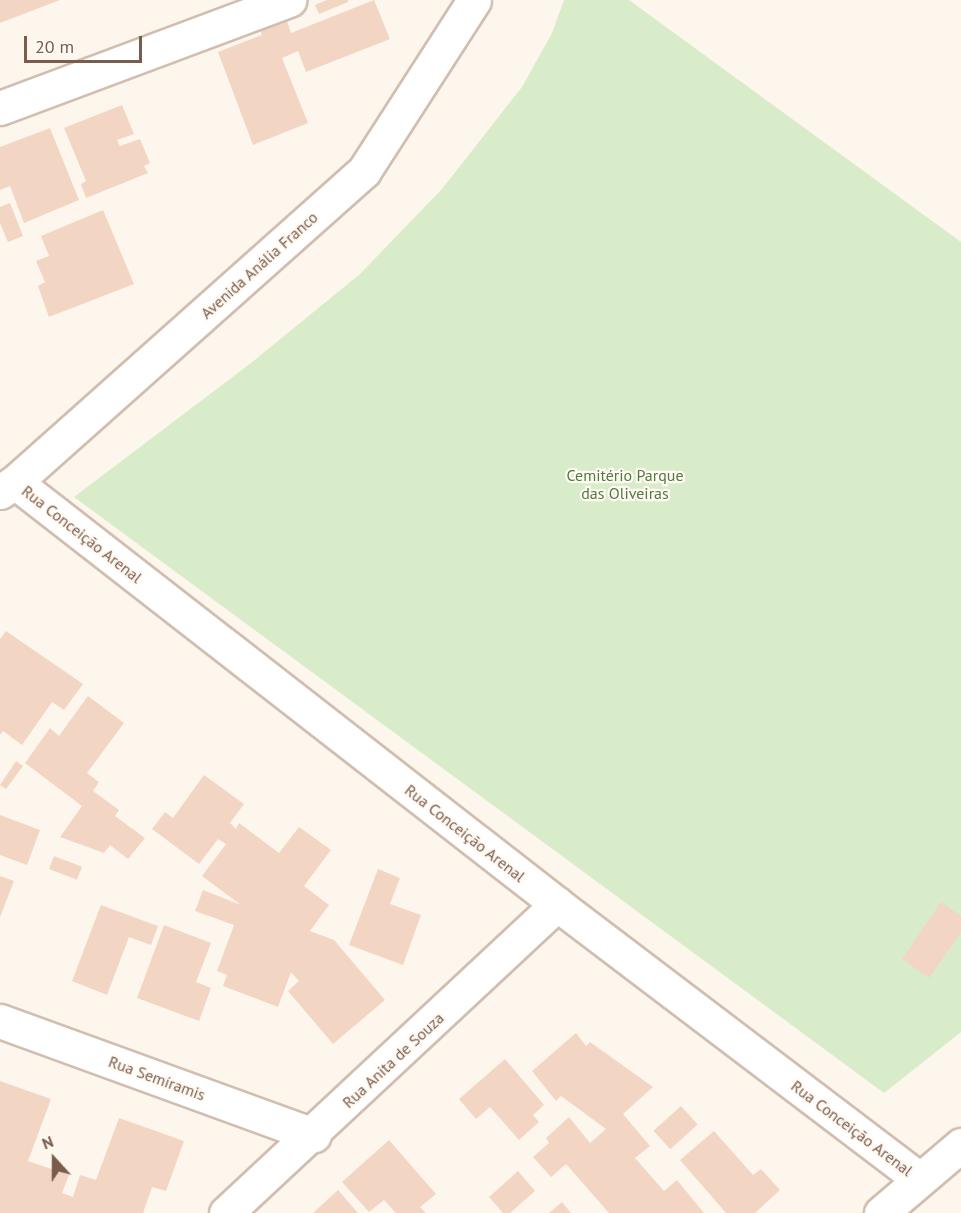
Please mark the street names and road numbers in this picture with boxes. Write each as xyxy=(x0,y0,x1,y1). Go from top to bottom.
street label: Avenida Anália Franco xyxy=(196,207,322,323)
street label: Rua Conceição Arenal xyxy=(18,481,146,587)
street label: Rua Conceição Arenal xyxy=(401,780,529,886)
street label: Rua Anita de Souza xyxy=(338,1008,448,1112)
street label: Rua Semíramis xyxy=(106,1052,208,1104)
street label: Rua Conceição Arenal xyxy=(787,1076,917,1180)

